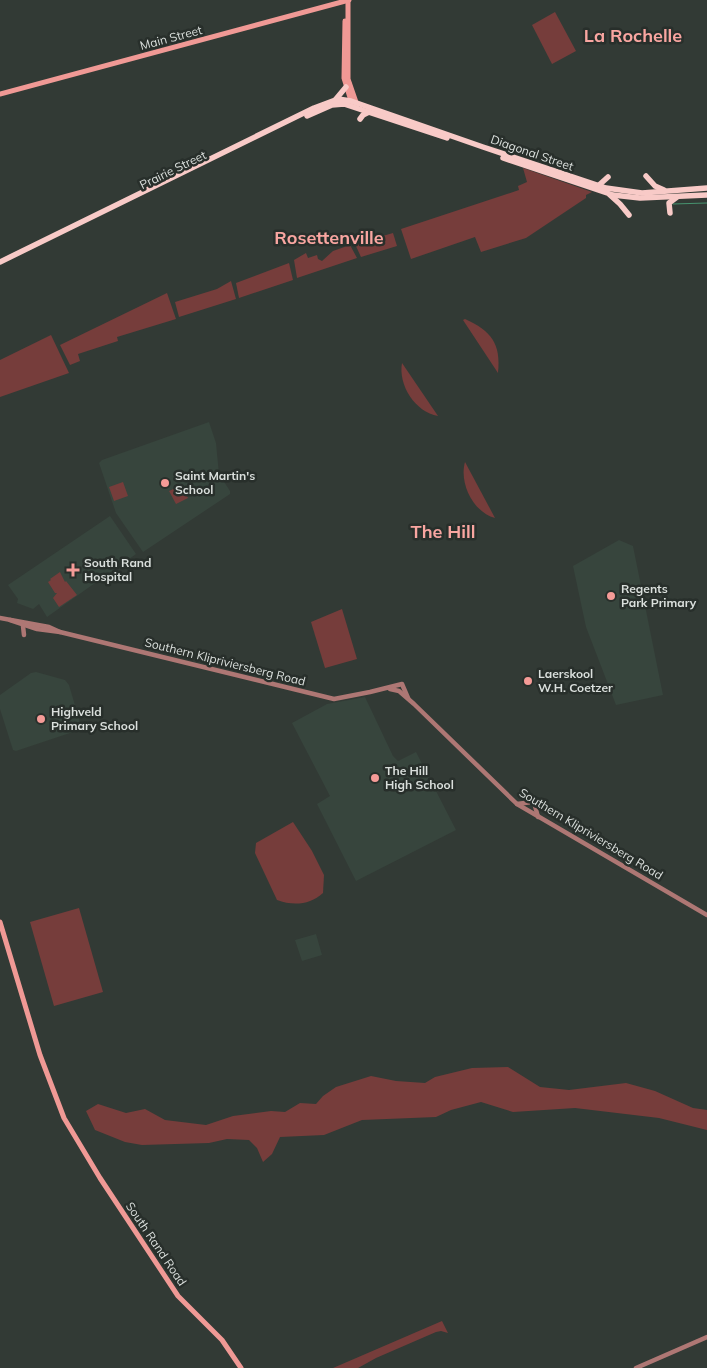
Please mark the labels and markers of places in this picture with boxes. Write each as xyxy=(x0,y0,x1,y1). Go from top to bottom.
place label: Saint Martin's School xyxy=(175,468,255,497)
marker: Saint Martin's School xyxy=(159,477,171,489)
place label: South Rand Hospital xyxy=(84,555,152,584)
marker: South Rand Hospital xyxy=(66,563,80,577)
place label: Regents Park Primary xyxy=(621,581,697,610)
marker: Regents Park Primary xyxy=(605,590,617,602)
place label: Laerskool W.H. Coetzer xyxy=(538,666,613,695)
marker: Laerskool W.H. Coetzer xyxy=(522,675,534,687)
place label: Highveld Primary School xyxy=(51,704,138,733)
marker: Highveld Primary School xyxy=(35,713,47,725)
place label: The Hill High School xyxy=(385,763,454,792)
marker: The Hill High School xyxy=(369,772,381,784)

